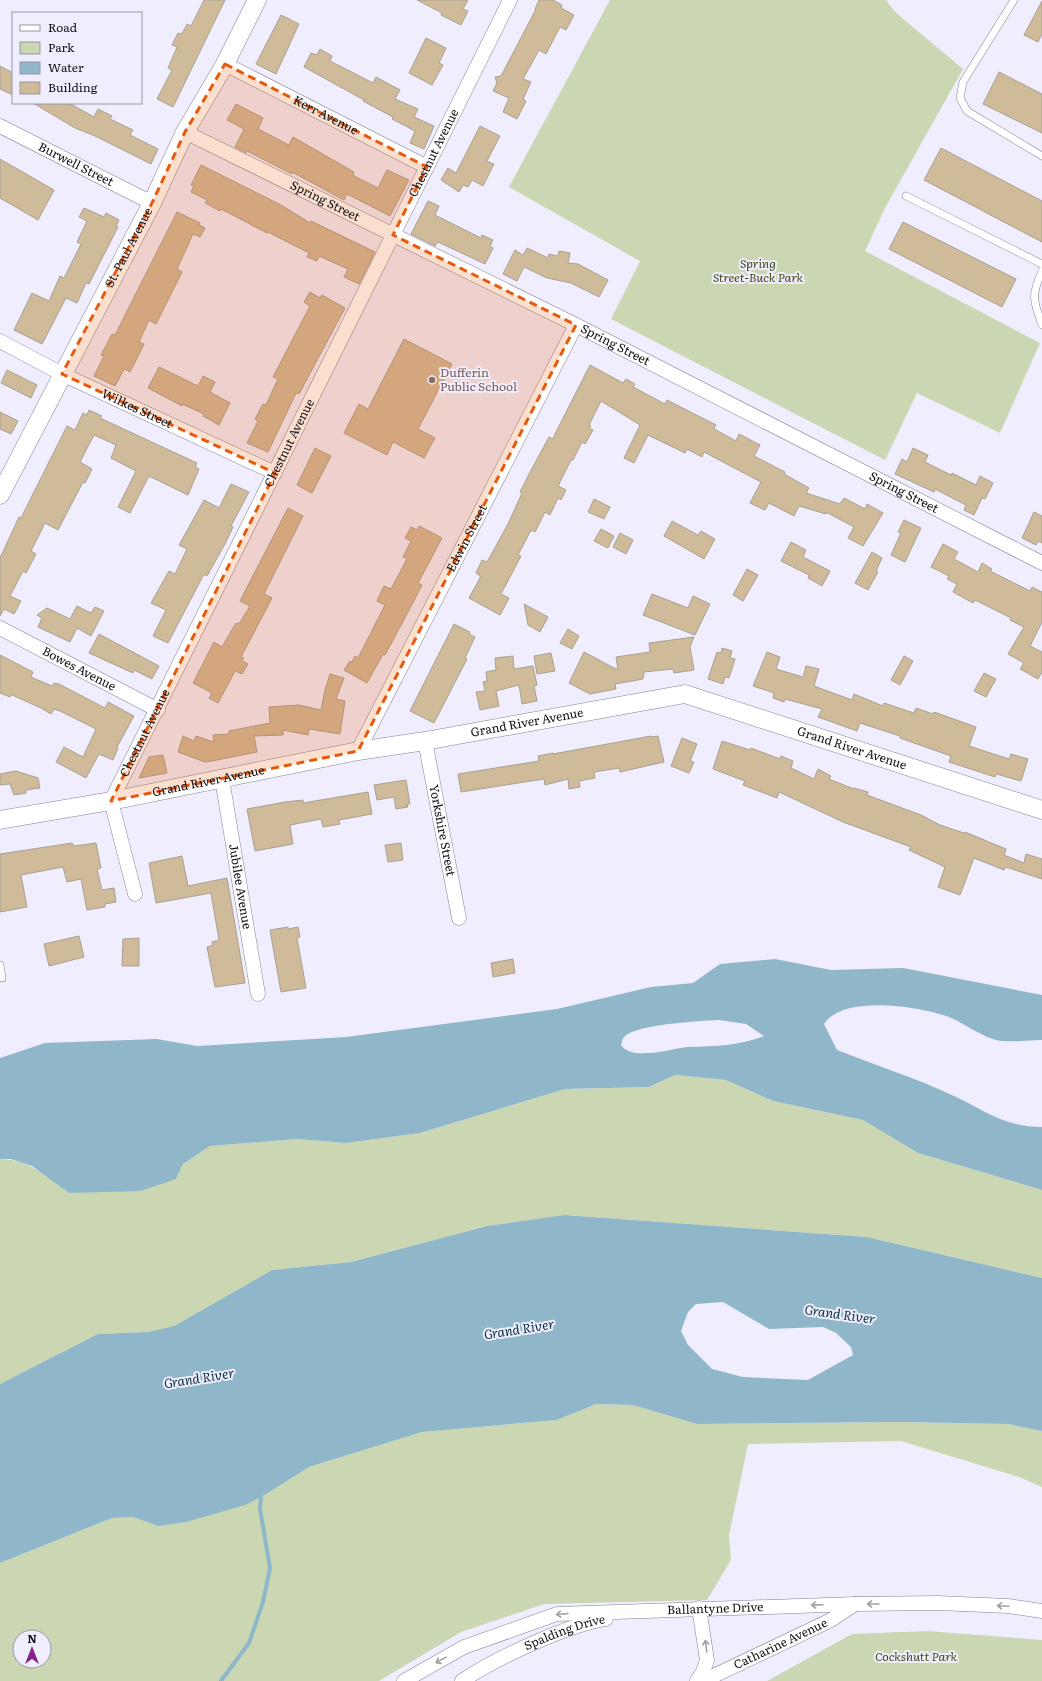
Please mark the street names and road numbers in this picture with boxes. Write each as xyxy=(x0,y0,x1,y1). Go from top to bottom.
street label: Kerr Avenue xyxy=(290,90,362,139)
street label: Chestnut Avenue xyxy=(403,105,462,200)
street label: Burwell Street xyxy=(36,137,117,190)
street label: Spring Street xyxy=(287,175,363,225)
street label: St. Paul Avenue xyxy=(100,204,156,290)
street label: Spring Street xyxy=(578,319,653,369)
street label: Wilkes Street xyxy=(99,384,176,432)
street label: Chestnut Avenue xyxy=(259,395,318,490)
street label: Spring Street xyxy=(866,466,942,517)
street label: Edwin Street xyxy=(441,501,491,575)
street label: Bowes Avenue xyxy=(39,641,120,695)
street label: Chestnut Avenue xyxy=(114,685,174,780)
street label: Grand River Avenue xyxy=(469,703,585,741)
street label: Grand River Avenue xyxy=(795,721,909,773)
street label: Grand River Avenue xyxy=(150,760,266,800)
street label: Yorkshire Street xyxy=(426,783,461,878)
street label: Jubilee Avenue xyxy=(225,842,257,930)
street label: Ballantyne Drive xyxy=(667,1597,764,1618)
street label: Spalding Drive xyxy=(521,1609,606,1654)
street label: Catharine Avenue xyxy=(730,1613,830,1673)

